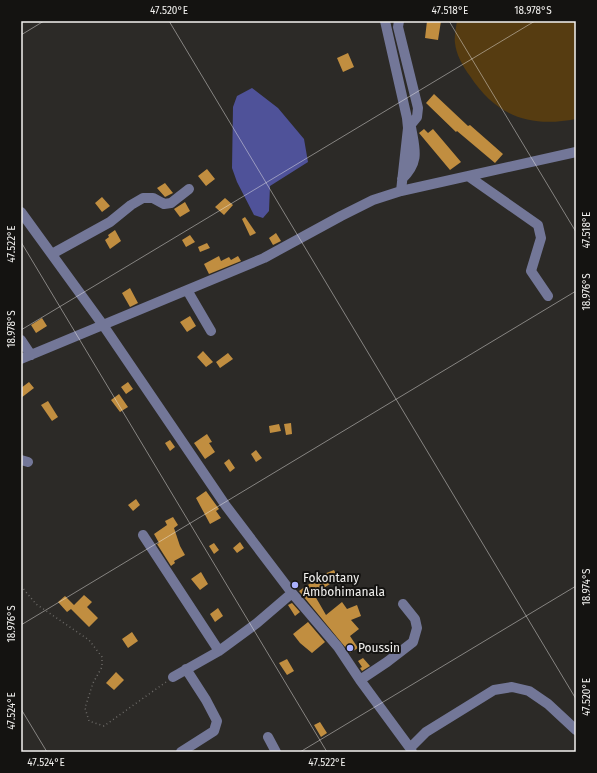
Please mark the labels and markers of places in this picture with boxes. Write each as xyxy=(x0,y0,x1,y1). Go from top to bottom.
place label: Fokontany Ambohimanala xyxy=(303,571,385,599)
marker: Fokontany Ambohimanala xyxy=(290,580,300,590)
place label: Poussin xyxy=(358,641,400,655)
marker: Poussin xyxy=(345,643,355,653)

